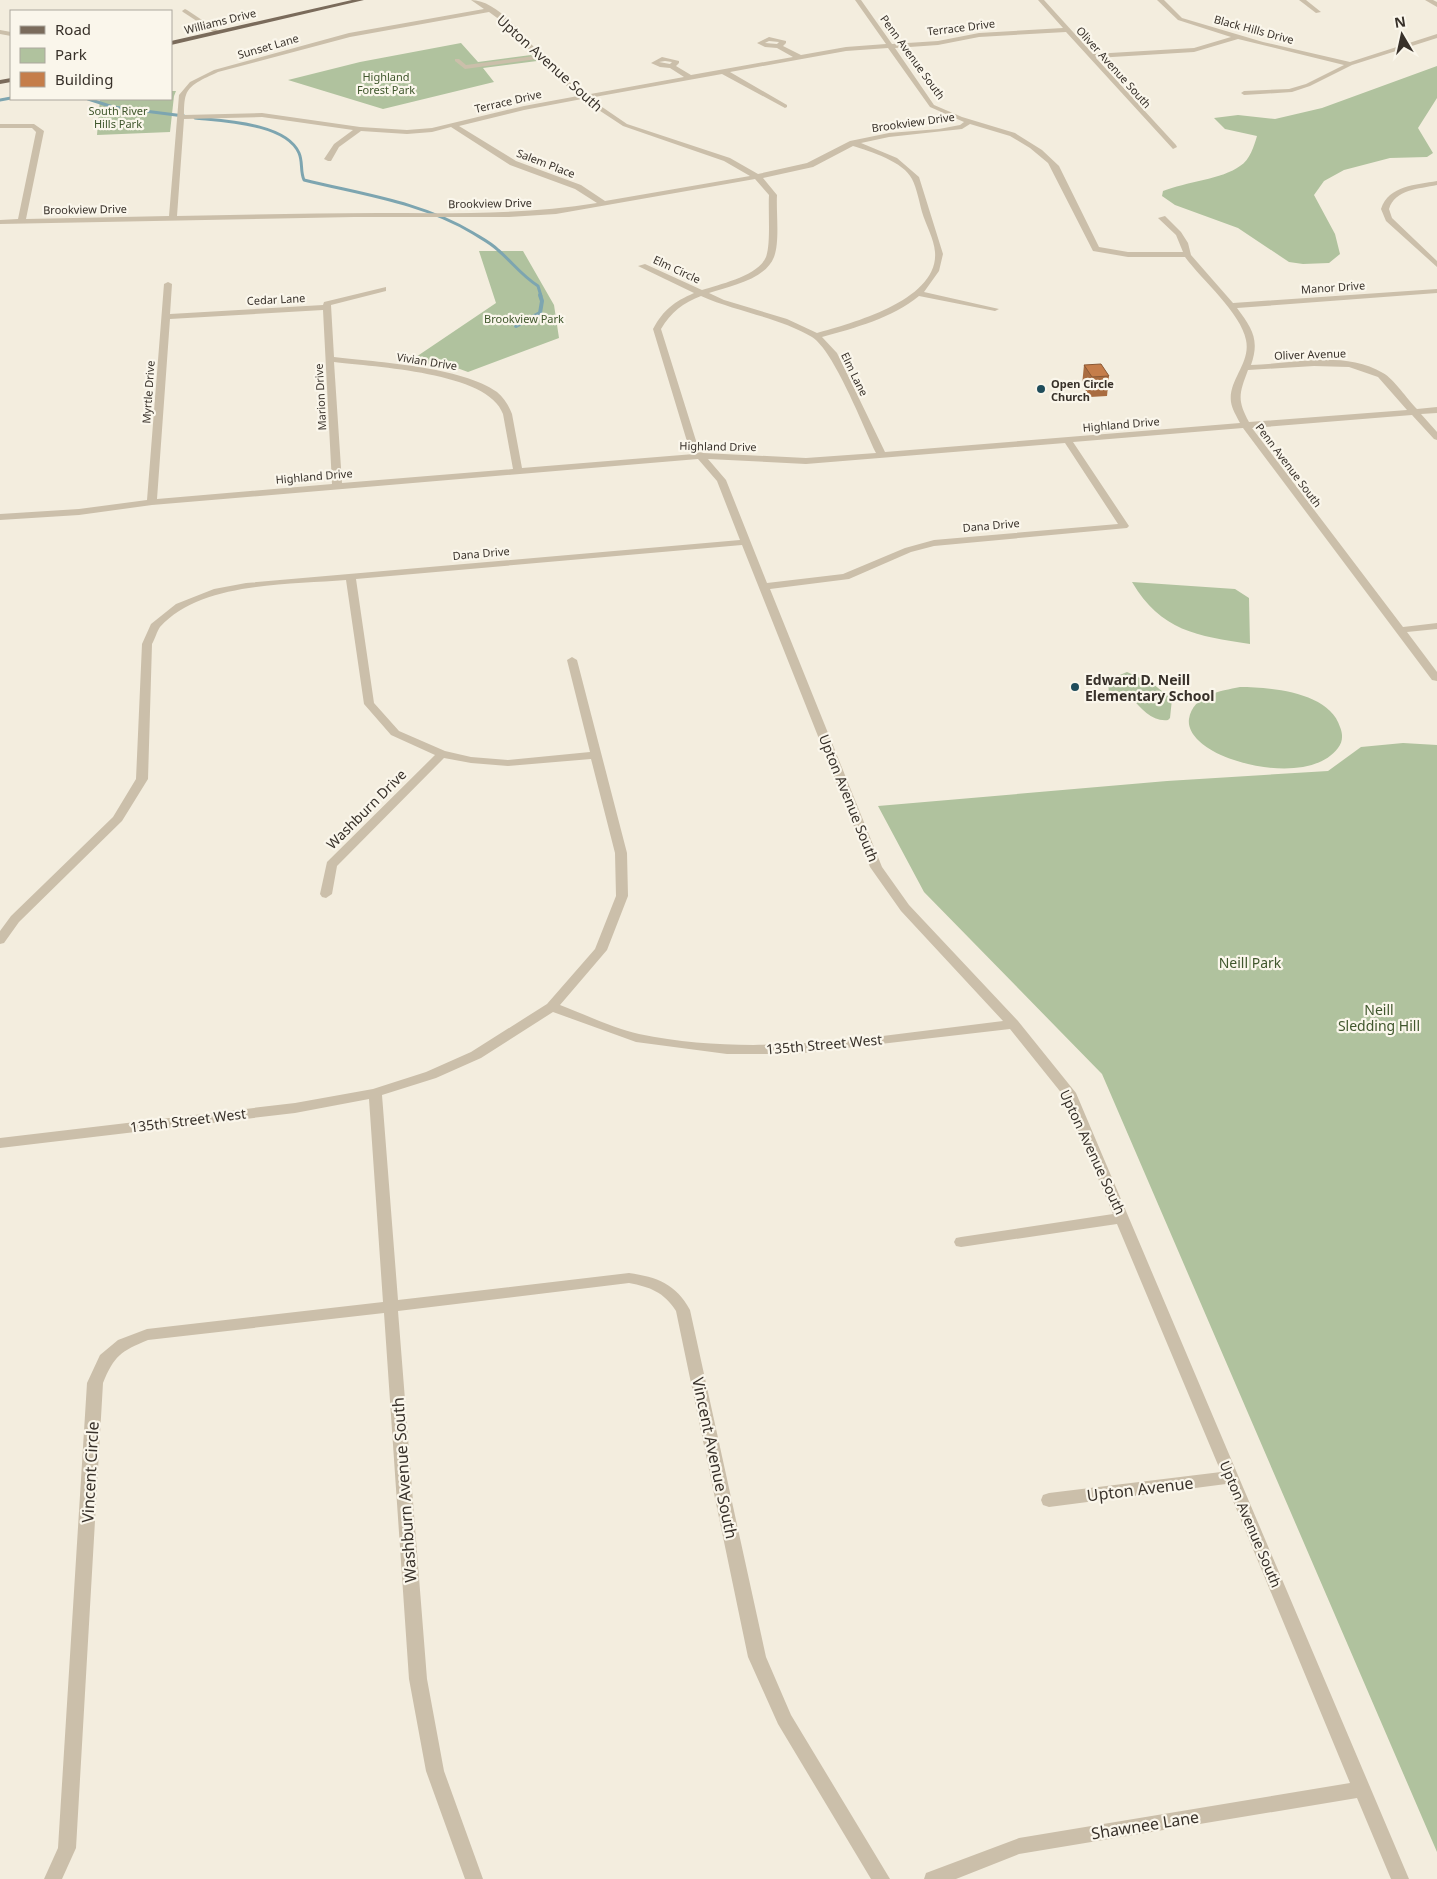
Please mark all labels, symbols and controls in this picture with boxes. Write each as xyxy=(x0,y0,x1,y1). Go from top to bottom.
street label: Williams Drive xyxy=(183,5,257,37)
legend xyxy=(10,10,172,100)
street label: Upton Avenue South xyxy=(493,10,607,116)
north arrow xyxy=(1377,10,1427,60)
street label: Black Hills Drive xyxy=(1212,11,1296,47)
text: N xyxy=(1393,11,1407,32)
street label: Penn Avenue South xyxy=(877,12,949,102)
street label: Terrace Drive xyxy=(926,15,996,39)
text: Road xyxy=(55,19,91,39)
street label: Oliver Avenue South xyxy=(1073,23,1155,111)
street label: Sunset Lane xyxy=(236,30,300,62)
text: Park xyxy=(55,44,87,64)
text: Building xyxy=(55,69,113,89)
park label: Highland Forest Park xyxy=(357,69,415,97)
street label: Terrace Drive xyxy=(473,86,543,116)
park label: South River Hills Park xyxy=(88,103,148,131)
street label: Brookview Drive xyxy=(870,109,956,135)
street label: Salem Place xyxy=(515,145,577,181)
street label: Brookview Drive xyxy=(448,195,532,211)
street label: Brookview Drive xyxy=(43,201,127,217)
street label: Elm Circle xyxy=(651,252,703,286)
street label: Manor Drive xyxy=(1300,277,1366,297)
street label: Cedar Lane xyxy=(246,290,306,308)
park label: Brookview Park xyxy=(484,311,564,326)
street label: Oliver Avenue xyxy=(1274,345,1346,363)
street label: Vivian Drive xyxy=(396,349,458,373)
street label: Elm Lane xyxy=(838,350,872,398)
street label: Myrtle Drive xyxy=(138,360,158,424)
street label: Marion Drive xyxy=(311,363,329,431)
place label: Open Circle Church xyxy=(1051,376,1114,404)
marker: Open Circle Church xyxy=(1035,383,1047,395)
street label: Highland Drive xyxy=(1082,413,1160,435)
street label: Penn Avenue South xyxy=(1253,420,1325,510)
street label: Highland Drive xyxy=(679,438,757,454)
street label: Highland Drive xyxy=(275,465,353,487)
street label: Dana Drive xyxy=(962,515,1020,535)
street label: Dana Drive xyxy=(452,543,510,563)
place label: Edward D. Neill Elementary School xyxy=(1085,670,1215,705)
marker: Edward D. Neill Elementary School xyxy=(1069,681,1081,693)
street label: Upton Avenue South xyxy=(815,731,883,865)
street label: Washburn Drive xyxy=(322,765,410,853)
park label: Neill Park xyxy=(1219,953,1282,972)
park label: Neill Sledding Hill xyxy=(1338,1000,1420,1035)
street label: 135th Street West xyxy=(765,1029,883,1059)
street label: Upton Avenue South xyxy=(1056,1086,1130,1218)
street label: 135th Street West xyxy=(129,1103,247,1137)
street label: Vincent Avenue South xyxy=(687,1375,743,1541)
street label: Washburn Avenue South xyxy=(387,1397,421,1583)
street label: Vincent Circle xyxy=(76,1421,104,1523)
street label: Upton Avenue South xyxy=(1216,1458,1286,1590)
street label: Upton Avenue xyxy=(1085,1472,1195,1506)
street label: Shawnee Lane xyxy=(1090,1806,1200,1844)

